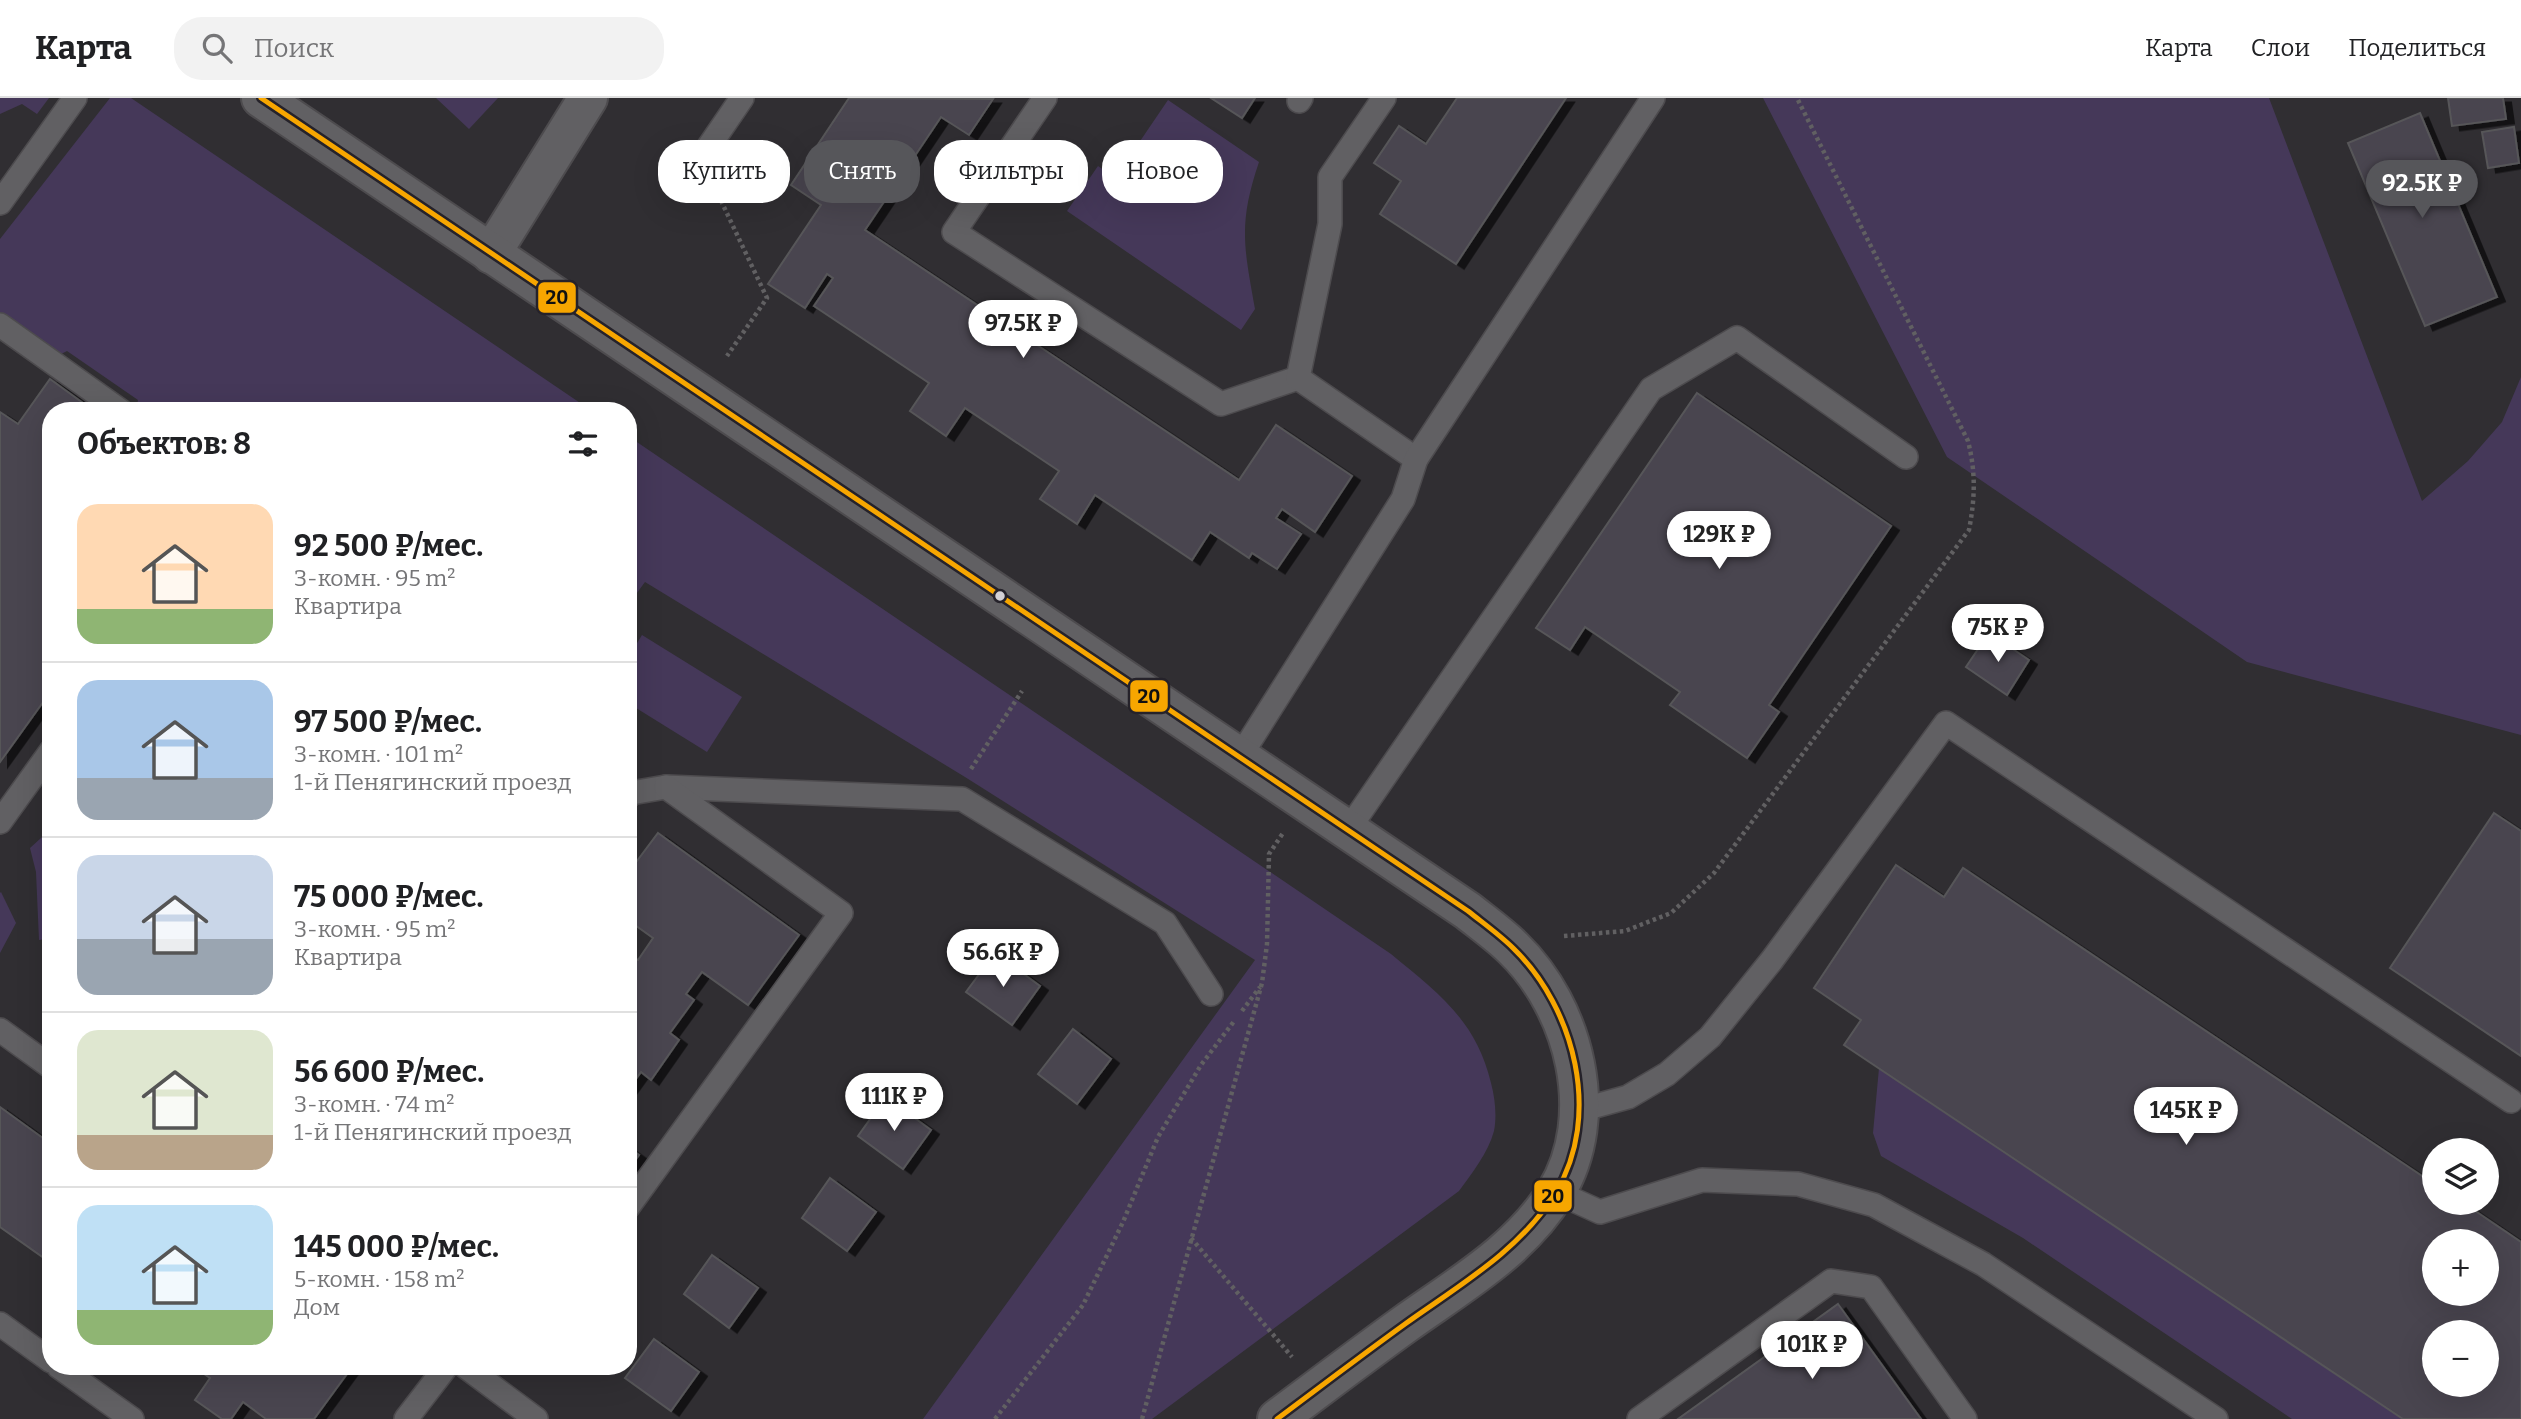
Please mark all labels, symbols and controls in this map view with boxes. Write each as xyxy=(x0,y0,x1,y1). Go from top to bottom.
search box xyxy=(174,17,664,80)
text: Карта xyxy=(35,28,132,68)
icon: search xyxy=(198,29,236,67)
text: Поиск xyxy=(254,33,334,64)
text: Карта xyxy=(2145,34,2213,62)
text: Слои xyxy=(2251,34,2310,62)
text: Поделиться xyxy=(2348,34,2486,62)
chip: Купить xyxy=(658,140,790,203)
chip: Снять xyxy=(804,140,920,203)
chip: Фильтры xyxy=(934,140,1088,203)
chip: Новое xyxy=(1102,140,1223,203)
pin: 92.5K ₽ xyxy=(2357,160,2487,220)
text: 92.5K ₽ xyxy=(2382,169,2462,197)
line badge: 20 xyxy=(537,281,577,314)
text: 20 xyxy=(546,286,568,309)
pin: 97.5K ₽ xyxy=(958,300,1088,360)
text: 97.5K ₽ xyxy=(984,309,1062,337)
icon: filters xyxy=(564,425,602,463)
text: Объектов: 8 xyxy=(77,426,251,462)
pin: 129K ₽ xyxy=(1662,512,1776,571)
text: 129K ₽ xyxy=(1683,520,1755,548)
text: 92 500 ₽/мес. xyxy=(294,528,483,564)
icon: home xyxy=(133,532,217,616)
text: 3-комн. · 95 m² xyxy=(294,564,455,592)
unlabelled marker xyxy=(993,589,1007,603)
text: Квартира xyxy=(294,592,402,620)
pin: 75K ₽ xyxy=(1949,604,2047,664)
text: 75K ₽ xyxy=(1968,613,2028,641)
line badge: 20 xyxy=(1129,679,1169,713)
text: 20 xyxy=(1138,685,1160,708)
text: 97 500 ₽/мес. xyxy=(294,704,482,740)
icon: home xyxy=(133,708,217,792)
text: 3-комн. · 101 m² xyxy=(294,740,463,768)
text: 1-й Пенягинский проезд xyxy=(294,768,571,796)
text: 75 000 ₽/мес. xyxy=(294,879,483,915)
icon: home xyxy=(133,883,217,967)
text: 3-комн. · 95 m² xyxy=(294,915,455,943)
pin: 56.6K ₽ xyxy=(938,930,1068,989)
text: 56.6K ₽ xyxy=(963,938,1043,966)
text: Квартира xyxy=(294,943,402,971)
text: 56 600 ₽/мес. xyxy=(294,1054,484,1090)
icon: home xyxy=(133,1058,217,1142)
pin: 111K ₽ xyxy=(837,1074,951,1133)
text: 111K ₽ xyxy=(861,1082,927,1110)
pin: 145K ₽ xyxy=(2129,1088,2243,1147)
text: 3-комн. · 74 m² xyxy=(294,1090,454,1118)
text: 145K ₽ xyxy=(2150,1096,2222,1124)
text: 1-й Пенягинский проезд xyxy=(294,1118,571,1146)
map controls xyxy=(2422,1138,2499,1397)
button: layers xyxy=(2422,1138,2499,1215)
line badge: 20 xyxy=(1533,1179,1573,1213)
text: 20 xyxy=(1542,1185,1564,1208)
text: 145 000 ₽/мес. xyxy=(294,1229,499,1265)
button: + xyxy=(2422,1229,2499,1306)
icon: home xyxy=(133,1233,217,1317)
text: 5-комн. · 158 m² xyxy=(294,1265,464,1293)
text: Дом xyxy=(294,1293,340,1321)
button: − xyxy=(2422,1320,2499,1397)
pin: 101K ₽ xyxy=(1755,1322,1869,1381)
text: 101K ₽ xyxy=(1777,1330,1847,1358)

